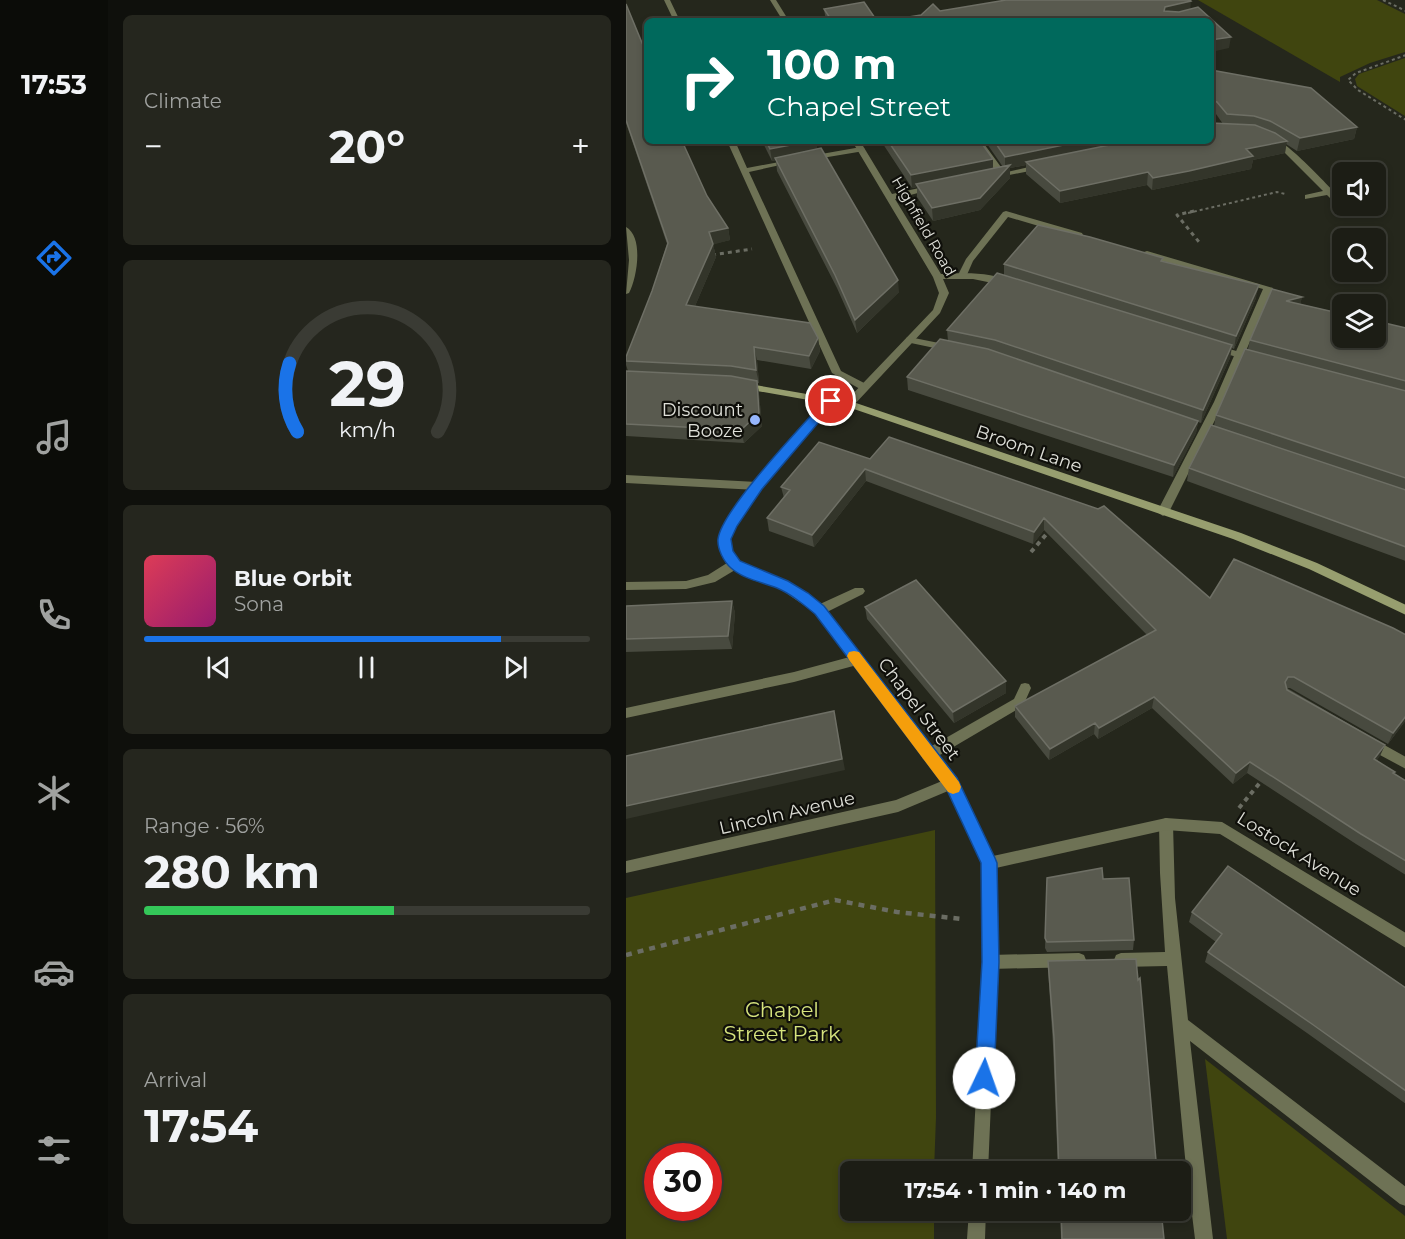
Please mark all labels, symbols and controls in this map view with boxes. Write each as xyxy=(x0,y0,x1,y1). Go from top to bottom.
text: 100 m xyxy=(767,38,896,90)
icon: right xyxy=(668,42,746,120)
text: 17:53 xyxy=(21,68,87,101)
text: Climate xyxy=(144,89,222,113)
text: Chapel Street xyxy=(767,90,951,123)
text: 20° xyxy=(329,119,405,174)
text: − xyxy=(144,126,163,166)
text: + xyxy=(571,126,590,166)
map controls xyxy=(1332,162,1386,348)
button: sound xyxy=(1332,162,1386,216)
street label: Highfield Road xyxy=(888,173,960,279)
button: search xyxy=(1332,228,1386,282)
icon: directions xyxy=(33,237,75,279)
button: layers xyxy=(1332,294,1386,348)
text: 29 xyxy=(329,346,405,422)
pin xyxy=(805,375,856,426)
icon: arrive xyxy=(814,384,847,417)
place label: Discount Booze xyxy=(662,399,743,442)
marker: Discount Booze xyxy=(748,413,762,427)
icon: music xyxy=(33,416,75,458)
text: km/h xyxy=(338,416,396,442)
street label: Broom Lane xyxy=(973,420,1085,478)
text: Blue Orbit xyxy=(234,565,352,592)
text: Sona xyxy=(234,592,284,616)
icon: phone xyxy=(33,594,75,636)
icon: previous xyxy=(202,651,235,684)
icon: pause xyxy=(350,651,383,684)
icon: next xyxy=(499,651,532,684)
street label: Chapel Street xyxy=(873,653,965,765)
icon: climate xyxy=(33,772,75,814)
street label: Lincoln Avenue xyxy=(717,787,857,839)
street label: Lostock Avenue xyxy=(1233,807,1365,901)
text: Range · 56% xyxy=(144,814,265,838)
text: 280 km xyxy=(144,844,320,899)
icon: car xyxy=(33,951,75,993)
park label: Chapel Street Park xyxy=(724,997,841,1046)
position arrow xyxy=(952,1046,1016,1110)
text: Arrival xyxy=(144,1068,207,1092)
text: 17:54 xyxy=(144,1098,258,1153)
icon: filters xyxy=(33,1129,75,1171)
speed limit sign: 30 xyxy=(644,1143,722,1221)
text: 17:54 · 1 min · 140 m xyxy=(905,1177,1126,1204)

